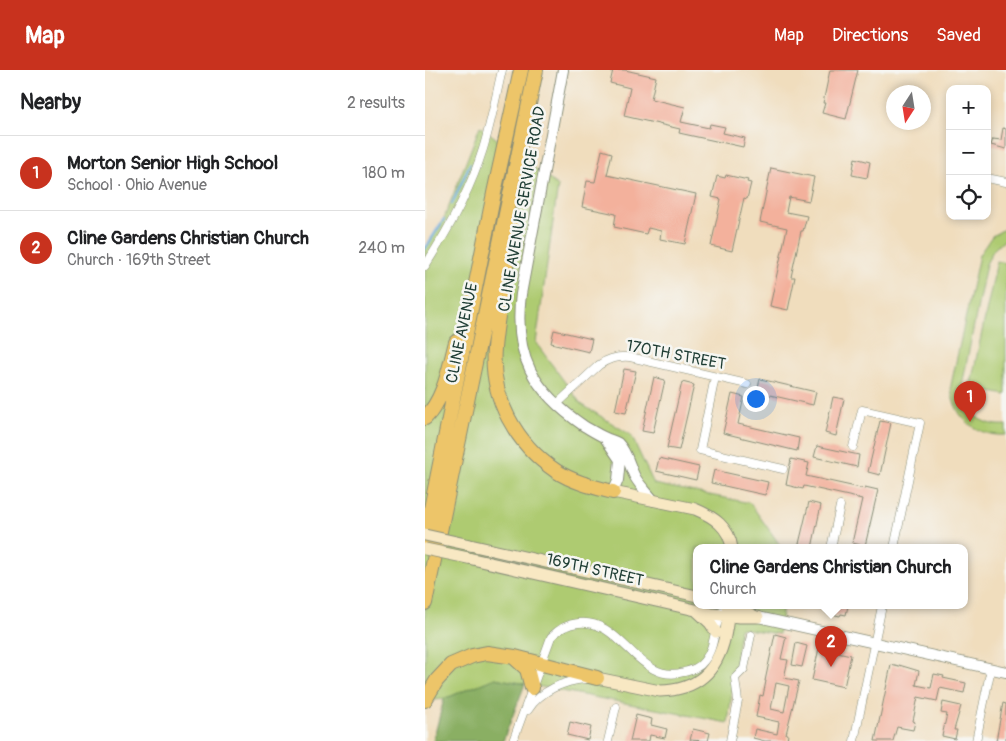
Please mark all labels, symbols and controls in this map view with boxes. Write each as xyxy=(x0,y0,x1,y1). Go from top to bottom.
text: Map xyxy=(25,21,65,50)
text: Map xyxy=(774,24,804,47)
text: Directions xyxy=(832,24,908,47)
text: Saved xyxy=(936,24,981,47)
north arrow xyxy=(886,85,931,130)
map controls xyxy=(946,85,991,220)
button: + xyxy=(946,85,991,130)
text: Nearby xyxy=(20,89,81,116)
text: 2 results xyxy=(347,93,405,113)
street label: CLINE AVENUE SERVICE ROAD xyxy=(494,105,550,313)
button: − xyxy=(946,130,991,175)
text: Morton Senior High School xyxy=(67,151,278,175)
text: 1 xyxy=(33,163,39,183)
text: 180 m xyxy=(362,163,405,183)
text: School · Ohio Avenue xyxy=(67,175,207,195)
button: locate xyxy=(946,175,991,220)
text: Cline Gardens Christian Church xyxy=(67,226,309,250)
text: 2 xyxy=(32,238,40,258)
text: 240 m xyxy=(358,238,405,258)
text: Church · 169th Street xyxy=(67,250,211,270)
street label: CLINE AVENUE xyxy=(442,281,482,385)
street label: 170TH STREET xyxy=(624,336,728,374)
pin: 1 xyxy=(954,381,986,422)
your location xyxy=(743,386,769,412)
popup xyxy=(693,544,968,609)
street label: 169TH STREET xyxy=(544,549,646,591)
text: Cline Gardens Christian Church xyxy=(709,555,952,579)
text: Church xyxy=(709,579,756,599)
pin: 2 xyxy=(815,626,847,667)

